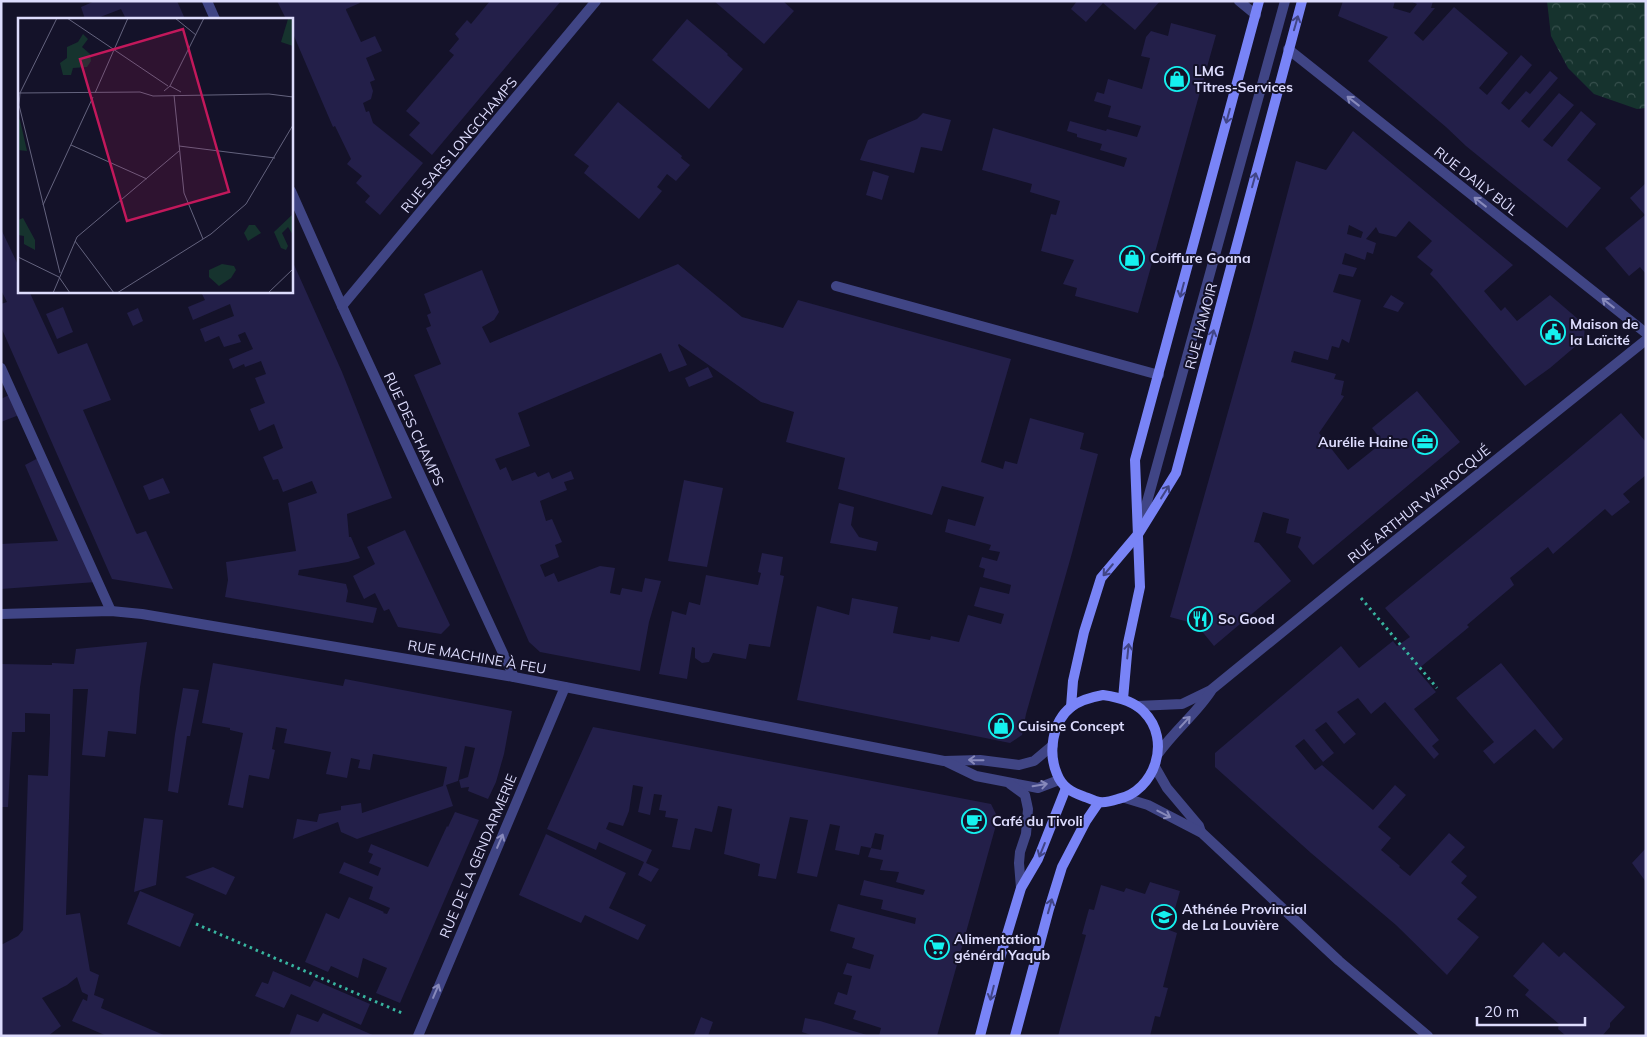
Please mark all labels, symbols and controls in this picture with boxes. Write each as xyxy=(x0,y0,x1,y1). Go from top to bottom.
one-way arrow xyxy=(1292,15,1301,31)
inset map xyxy=(18,18,292,292)
place label: LMG Titres-Services xyxy=(1194,62,1293,96)
shop icon: LMG Titres-Services xyxy=(1164,66,1190,92)
street label: RUE SARS LONGCHAMPS xyxy=(397,73,521,217)
one-way arrow xyxy=(1347,95,1360,106)
one-way arrow xyxy=(1223,107,1233,123)
street label: RUE DAILY BÛL xyxy=(1430,143,1522,220)
one-way arrow xyxy=(1250,172,1259,188)
one-way arrow xyxy=(1474,196,1487,207)
shop icon: Coiffure Goana xyxy=(1119,245,1145,271)
place label: Coiffure Goana xyxy=(1150,249,1251,267)
street label: RUE HAMOIR xyxy=(1181,280,1221,371)
one-way arrow xyxy=(1176,281,1186,297)
one-way arrow xyxy=(1601,297,1614,308)
place label: Maison de la Laïcité xyxy=(1570,315,1639,349)
public building icon: Maison de la Laïcité xyxy=(1540,319,1566,345)
one-way arrow xyxy=(1208,330,1218,346)
street label: RUE DES CHAMPS xyxy=(380,369,448,489)
office icon: Aurélie Haine xyxy=(1412,429,1438,455)
place label: Aurélie Haine xyxy=(1318,433,1408,451)
street label: RUE ARTHUR WAROCQUÉ xyxy=(1344,441,1494,567)
one-way arrow xyxy=(1160,485,1170,499)
one-way arrow xyxy=(1102,564,1113,577)
restaurant icon: So Good xyxy=(1187,606,1213,632)
place label: So Good xyxy=(1218,610,1275,628)
street label: RUE MACHINE À FEU xyxy=(406,636,548,678)
one-way arrow xyxy=(1123,643,1132,659)
shop icon: Cuisine Concept xyxy=(988,713,1014,739)
one-way arrow xyxy=(1179,716,1191,728)
place label: Cuisine Concept xyxy=(1018,717,1125,735)
one-way arrow xyxy=(968,756,984,765)
street label: RUE DE LA GENDARMERIE xyxy=(435,771,521,941)
one-way arrow xyxy=(1032,780,1048,789)
cafe icon: Café du Tivoli xyxy=(961,808,987,834)
one-way arrow xyxy=(1156,809,1171,819)
place label: Café du Tivoli xyxy=(992,812,1083,830)
one-way arrow xyxy=(495,834,505,849)
one-way arrow xyxy=(1037,842,1046,857)
one-way arrow xyxy=(1046,898,1055,914)
place label: Athénée Provincial de La Louvière xyxy=(1182,900,1307,934)
school or university icon: Athénée Provincial de La Louvière xyxy=(1151,904,1177,930)
place label: Alimentation général Yaqub xyxy=(954,930,1051,964)
supermarket icon: Alimentation général Yaqub xyxy=(924,934,950,960)
one-way arrow xyxy=(432,984,442,999)
one-way arrow xyxy=(987,985,996,1001)
scale bar xyxy=(1477,994,1584,1026)
text: 20 m xyxy=(1484,1002,1519,1021)

